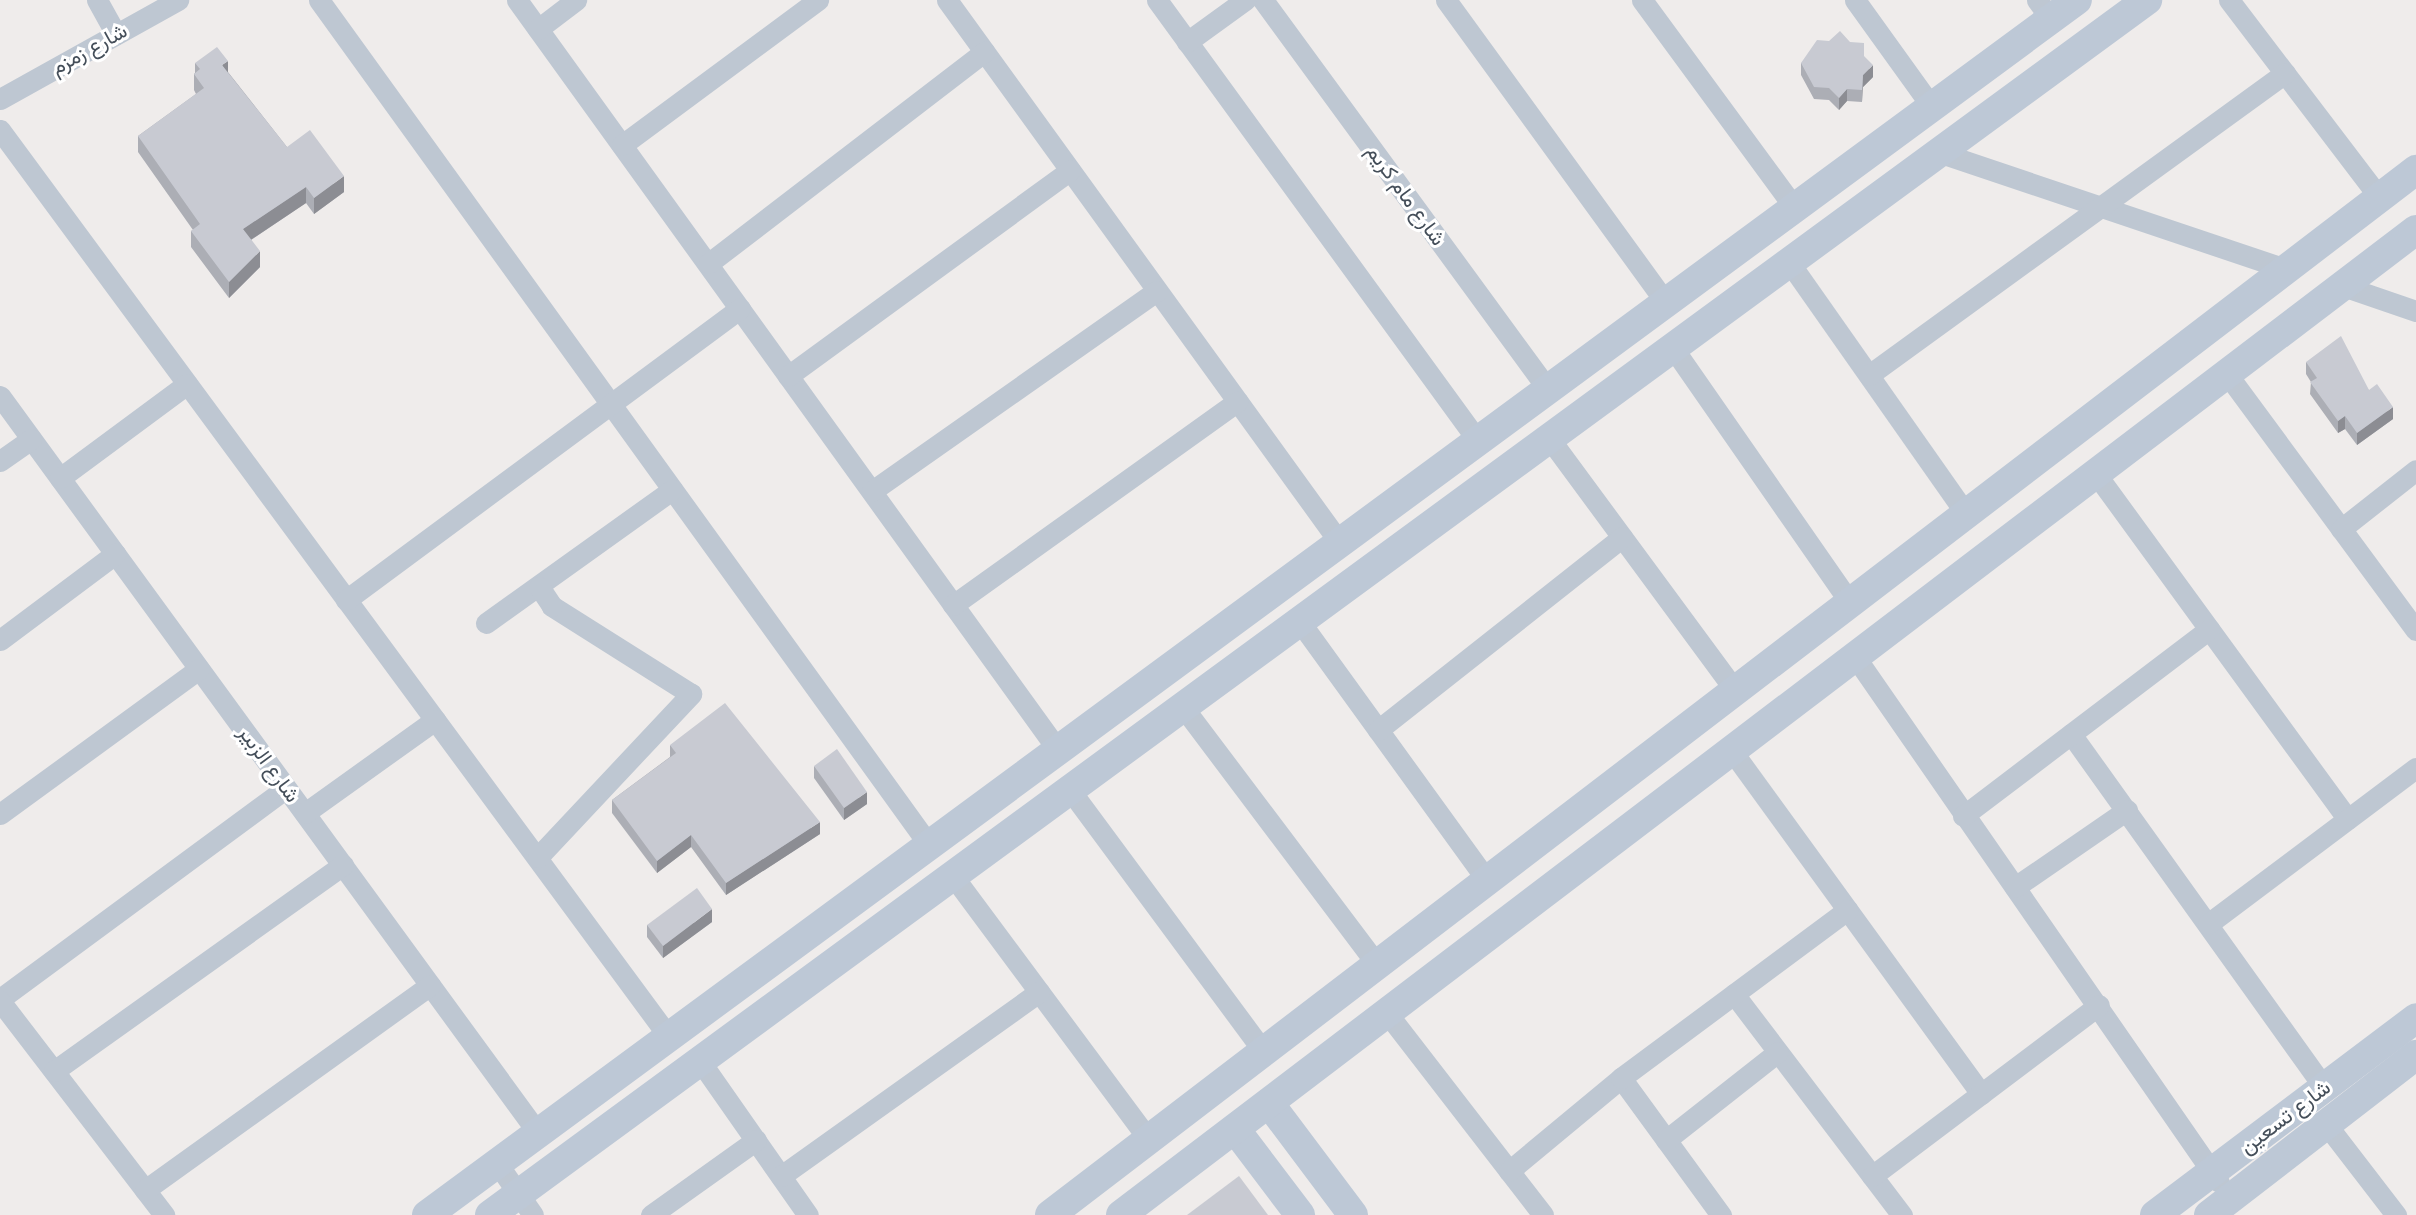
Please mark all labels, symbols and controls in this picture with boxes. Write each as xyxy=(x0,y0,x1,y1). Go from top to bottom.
street label: شارع زمزم xyxy=(47,18,131,80)
street label: شارع مام كريم xyxy=(1361,139,1451,251)
street label: شارع الزبير xyxy=(233,721,305,807)
street label: شارع تسعين xyxy=(2235,1075,2335,1159)

